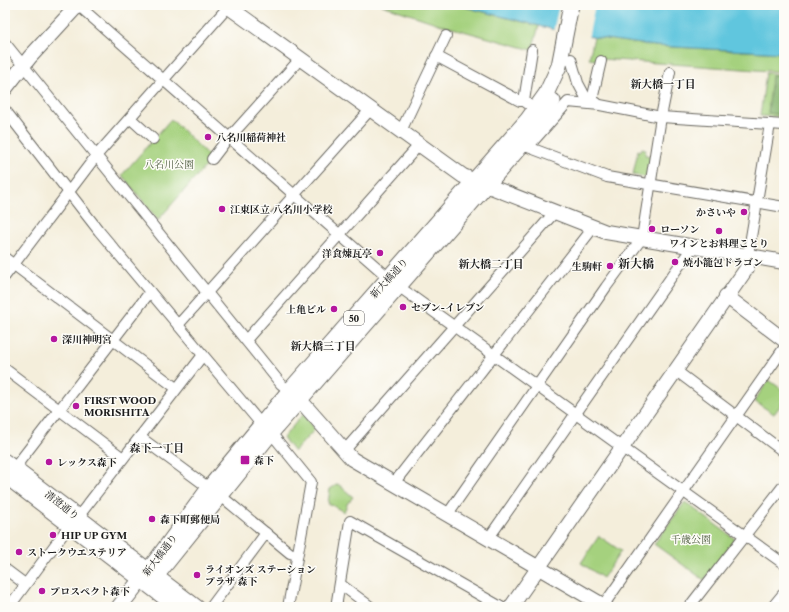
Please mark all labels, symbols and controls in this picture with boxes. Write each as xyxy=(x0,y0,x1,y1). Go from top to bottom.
district label: 新大橋一丁目 xyxy=(630,77,696,91)
place label: 八名川稲荷神社 xyxy=(216,131,286,144)
marker: 八名川稲荷神社 xyxy=(203,132,213,142)
park label: 八名川公園 xyxy=(144,158,194,171)
place label: 江東区立 八名川小学校 xyxy=(230,203,333,216)
marker: 江東区立 八名川小学校 xyxy=(217,204,227,214)
place label: かさいや xyxy=(696,206,736,219)
marker: かさいや xyxy=(739,207,749,217)
place label: ローソン xyxy=(660,223,700,236)
marker: ローソン xyxy=(647,224,657,234)
marker: ワインとお料理ことり xyxy=(714,226,724,236)
place label: ワインとお料理ことり xyxy=(669,237,769,250)
place label: 洋食煉瓦亭 xyxy=(322,247,372,260)
marker: 洋食煉瓦亭 xyxy=(375,248,385,258)
street label: 新大橋通り xyxy=(367,255,411,301)
district label: 新大橋 xyxy=(618,256,654,271)
place label: 焼小籠包ドラゴン xyxy=(683,256,763,269)
district label: 新大橋二丁目 xyxy=(458,257,524,271)
marker: 焼小籠包ドラゴン xyxy=(670,257,680,267)
place label: 生駒軒 xyxy=(571,260,603,273)
marker: 生駒軒 xyxy=(605,261,615,271)
place label: セブン-イレブン xyxy=(411,301,485,314)
marker: セブン-イレブン xyxy=(398,302,408,312)
place label: 上亀ビル xyxy=(286,303,326,316)
marker: 上亀ビル xyxy=(329,304,339,314)
road number: 50 xyxy=(344,311,364,325)
place label: 深川神明宮 xyxy=(62,333,112,346)
marker: 深川神明宮 xyxy=(49,334,59,344)
district label: 新大橋三丁目 xyxy=(290,339,356,353)
place label: FIRST WOOD MORISHITA xyxy=(84,394,156,419)
marker: FIRST WOOD MORISHITA xyxy=(71,401,81,411)
district label: 森下一丁目 xyxy=(130,441,185,455)
marker: 森下 xyxy=(239,454,251,466)
place label: 森下 xyxy=(254,454,274,467)
place label: レックス森下 xyxy=(57,456,117,469)
marker: レックス森下 xyxy=(44,457,54,467)
street label: 清澄通り xyxy=(42,488,82,522)
place label: 森下町郵便局 xyxy=(160,513,220,526)
marker: 森下町郵便局 xyxy=(147,514,157,524)
place label: HIP UP GYM xyxy=(61,529,127,542)
marker: HIP UP GYM xyxy=(48,530,58,540)
street label: 新大橋通り xyxy=(140,531,180,579)
park label: 千歳公園 xyxy=(671,533,711,546)
place label: ストークウエステリア xyxy=(27,546,127,559)
marker: ストークウエステリア xyxy=(14,547,24,557)
place label: ライオンズ ステーション プラザ 森下 xyxy=(205,563,316,588)
marker: ライオンズ ステーション プラザ 森下 xyxy=(192,570,202,580)
place label: プロスペクト森下 xyxy=(50,585,130,598)
marker: プロスペクト森下 xyxy=(37,586,47,596)

